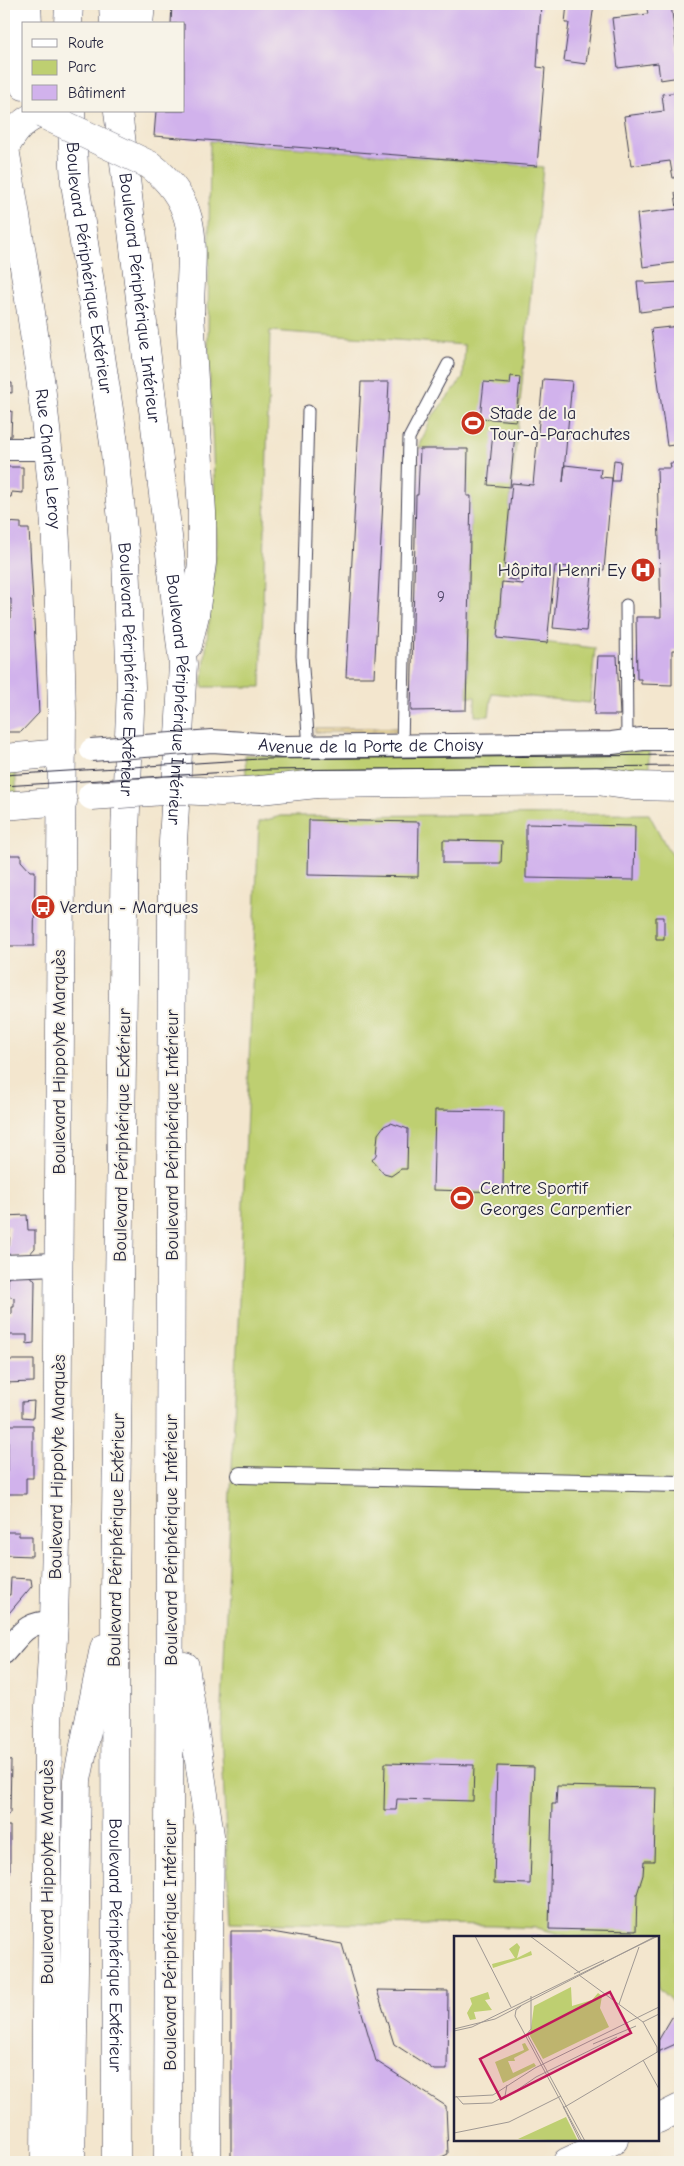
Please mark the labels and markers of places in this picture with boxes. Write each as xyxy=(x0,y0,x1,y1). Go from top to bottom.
place label: Stade de la Tour-à-Parachutes xyxy=(490,403,630,445)
sports icon: Stade de la Tour-à-Parachutes xyxy=(460,410,486,436)
hospital icon: Hôpital Henri Ey xyxy=(630,557,656,583)
place label: Hôpital Henri Ey xyxy=(498,560,627,581)
bus stop icon: Verdun - Marques xyxy=(30,894,56,920)
place label: Verdun - Marques xyxy=(60,897,198,918)
place label: Centre Sportif Georges Carpentier xyxy=(480,1178,632,1220)
sports icon: Centre Sportif Georges Carpentier xyxy=(449,1185,475,1211)

